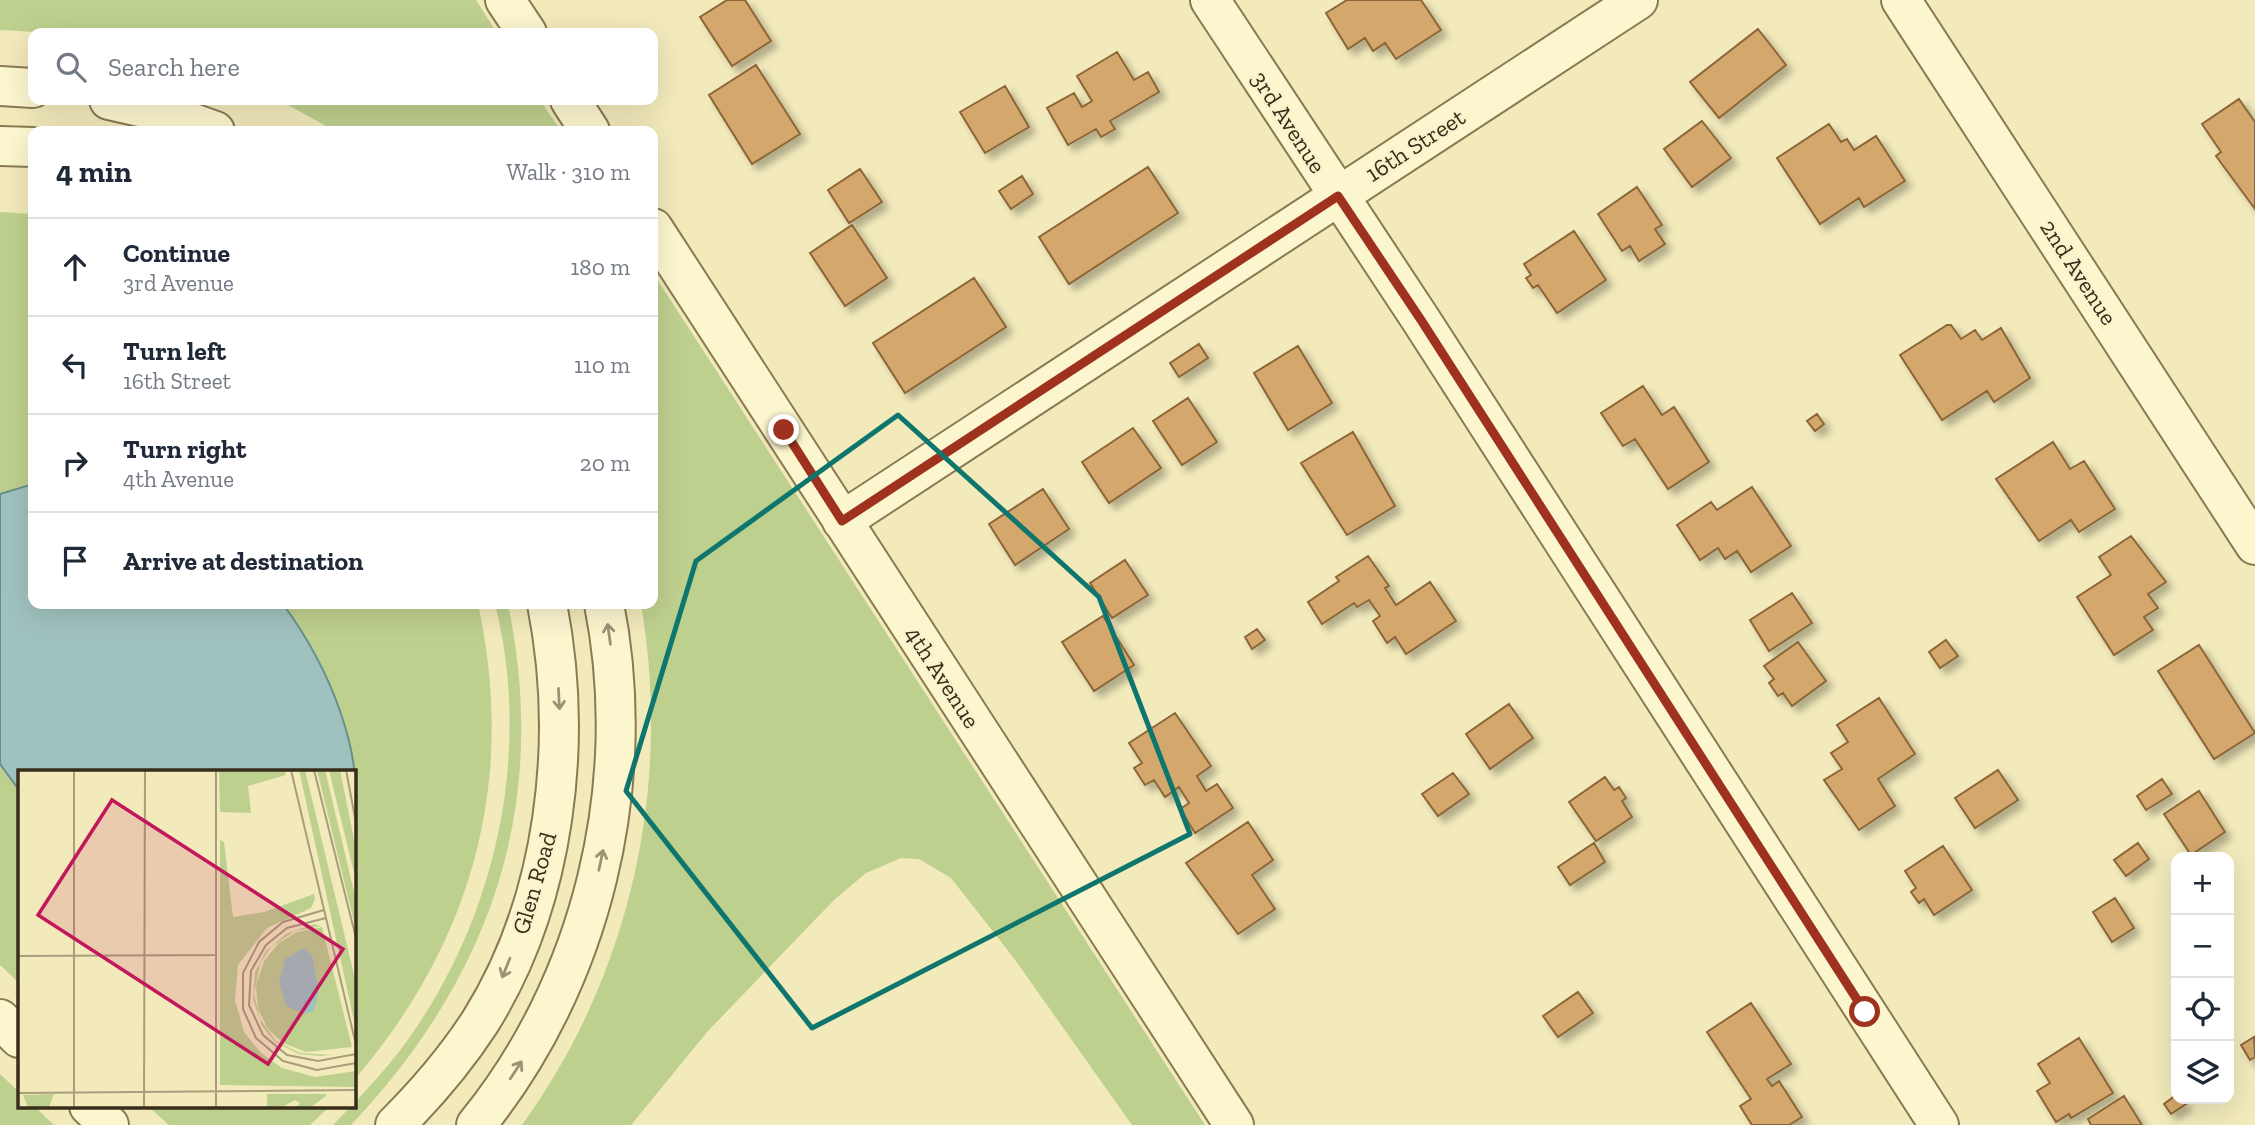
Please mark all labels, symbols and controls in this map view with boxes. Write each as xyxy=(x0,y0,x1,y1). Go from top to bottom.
search box xyxy=(28,28,658,105)
icon: search xyxy=(52,48,90,86)
text: Search here xyxy=(108,51,240,83)
street label: 3rd Avenue xyxy=(1245,66,1333,178)
street label: 16th Street xyxy=(1360,102,1470,188)
text: 4 min xyxy=(56,154,132,190)
text: Walk · 310 m xyxy=(506,158,630,186)
street label: 2nd Avenue xyxy=(2034,214,2124,330)
text: Continue xyxy=(123,237,230,269)
icon: ahead xyxy=(56,248,94,286)
text: 180 m xyxy=(570,253,630,281)
text: 3rd Avenue xyxy=(123,269,234,297)
text: Turn left xyxy=(123,335,226,367)
icon: left xyxy=(56,346,94,384)
text: 110 m xyxy=(574,351,630,379)
text: 16th Street xyxy=(123,367,231,395)
route end xyxy=(768,414,799,445)
text: Turn right xyxy=(123,433,246,465)
icon: right xyxy=(56,444,94,482)
text: 20 m xyxy=(580,449,630,477)
text: 4th Avenue xyxy=(123,465,234,493)
icon: arrive xyxy=(56,542,94,580)
text: Arrive at destination xyxy=(123,545,363,577)
street label: 4th Avenue xyxy=(899,621,987,733)
one-way arrow xyxy=(602,623,615,646)
one-way arrow xyxy=(553,688,566,711)
inset map xyxy=(18,770,355,1108)
street label: Glen Road xyxy=(506,829,562,937)
one-way arrow xyxy=(594,849,608,872)
map controls xyxy=(2171,852,2234,1104)
button: + xyxy=(2171,852,2234,915)
button: − xyxy=(2171,915,2234,978)
one-way arrow xyxy=(499,957,512,979)
button: locate xyxy=(2171,978,2234,1041)
route start xyxy=(1849,996,1880,1027)
button: layers xyxy=(2171,1041,2234,1104)
one-way arrow xyxy=(509,1061,524,1080)

